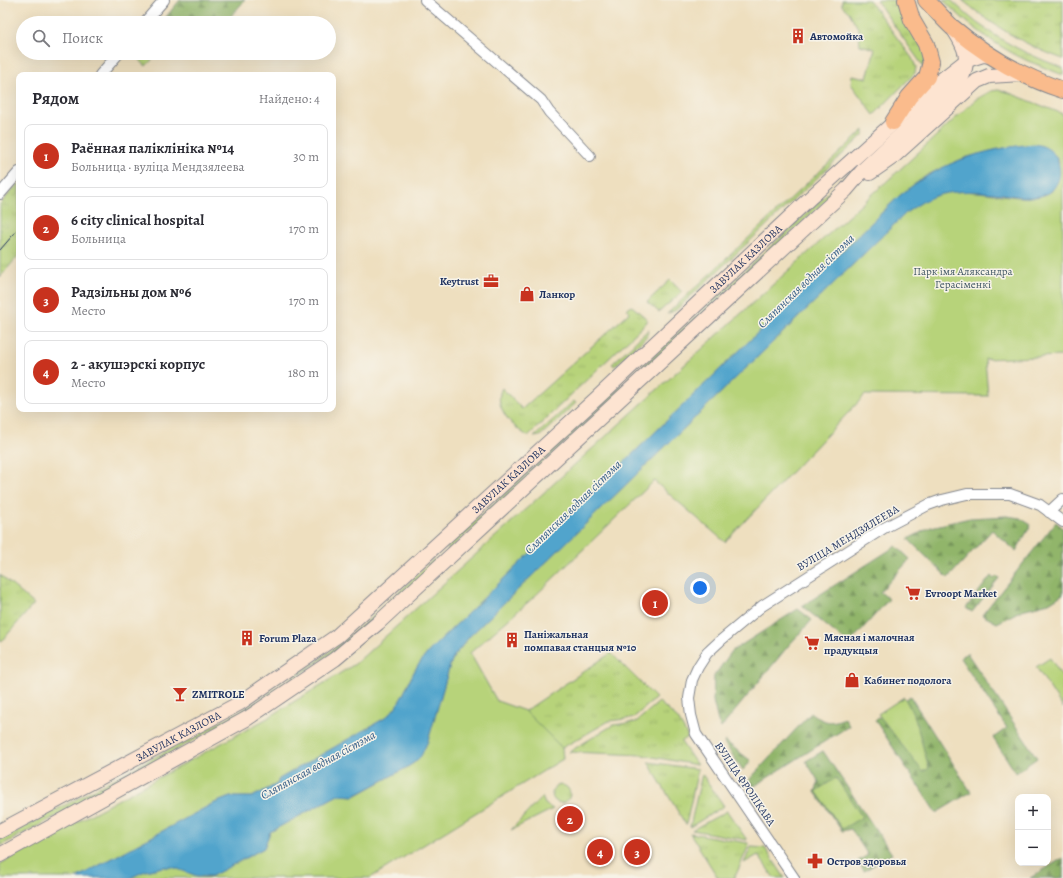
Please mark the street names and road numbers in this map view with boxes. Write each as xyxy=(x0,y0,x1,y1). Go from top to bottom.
street label: ЗАВУЛАК КАЗЛОВА xyxy=(706,220,785,296)
street label: ЗАВУЛАК КАЗЛОВА xyxy=(468,442,548,517)
street label: ВУЛІЦА МЕНДЗЯЛЕЕВА xyxy=(794,501,902,574)
street label: ЗАВУЛАК КАЗЛОВА xyxy=(133,707,224,765)
street label: ВУЛІЦА ФРОЛІКАВА xyxy=(711,739,779,830)

